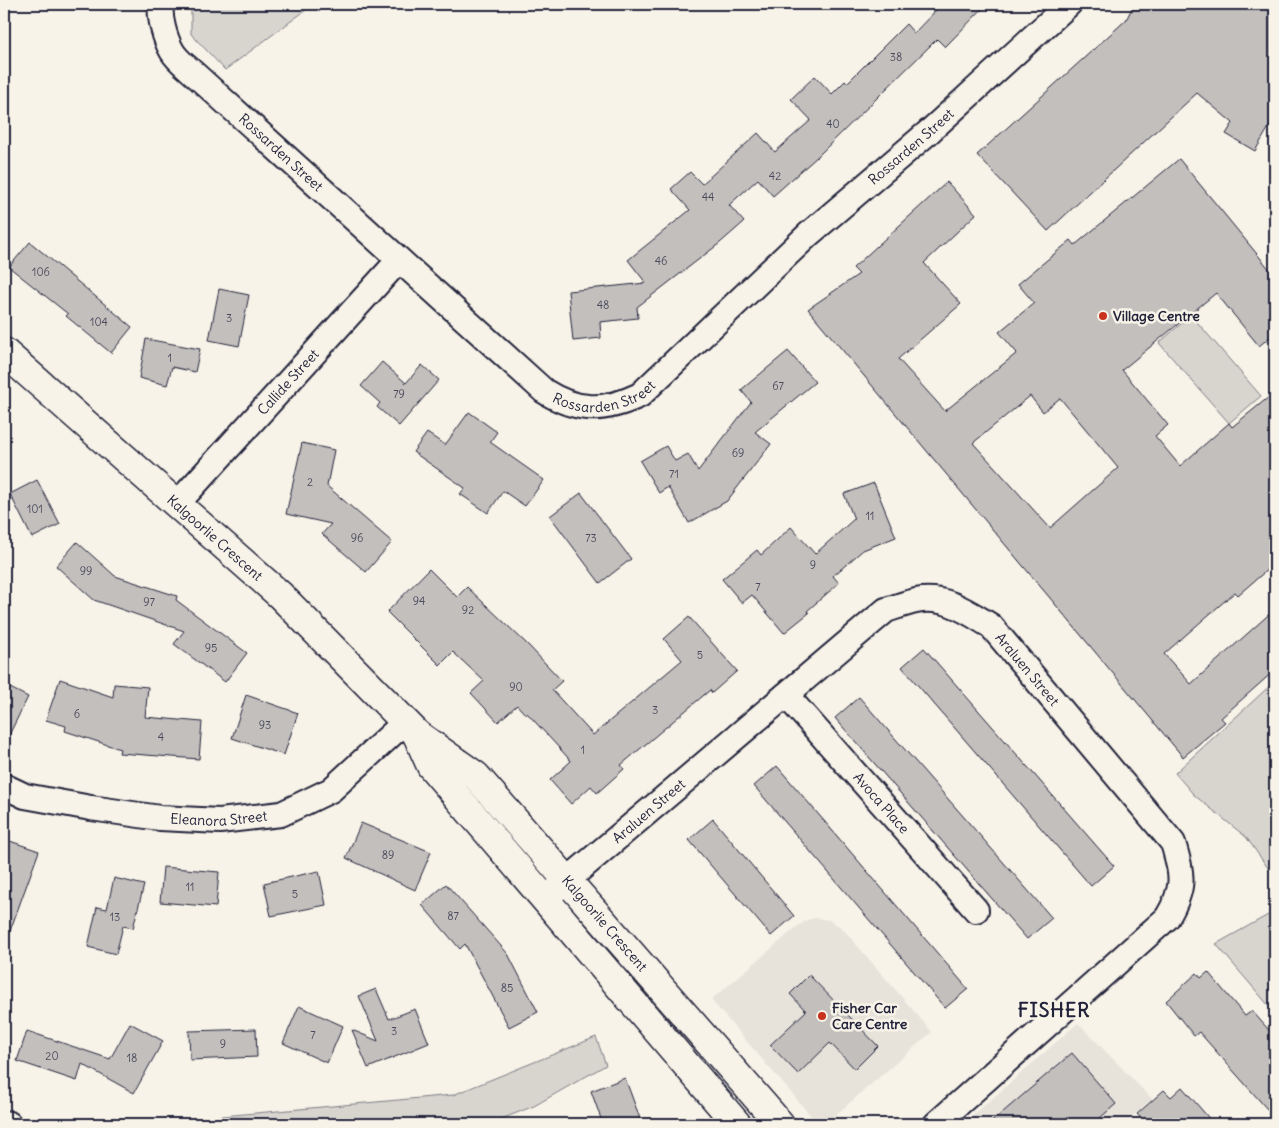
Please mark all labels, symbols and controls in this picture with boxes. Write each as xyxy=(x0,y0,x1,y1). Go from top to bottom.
house number: 38 xyxy=(890,50,902,64)
street label: Rossarden Street xyxy=(864,104,958,189)
street label: Rossarden Street xyxy=(235,110,327,195)
house number: 40 xyxy=(826,117,840,131)
house number: 42 xyxy=(769,169,781,183)
house number: 44 xyxy=(702,190,714,204)
house number: 46 xyxy=(655,254,667,268)
house number: 106 xyxy=(32,265,50,279)
house number: 48 xyxy=(597,298,609,312)
place label: Village Centre xyxy=(1113,307,1200,325)
marker: Village Centre xyxy=(1097,310,1109,322)
house number: 3 xyxy=(226,311,232,325)
house number: 104 xyxy=(90,315,108,329)
street label: Callide Street xyxy=(253,345,323,419)
house number: 1 xyxy=(168,351,172,365)
street label: Rossarden Street xyxy=(550,376,659,416)
house number: 67 xyxy=(772,379,784,393)
house number: 79 xyxy=(393,387,405,401)
house number: 69 xyxy=(732,446,744,460)
house number: 71 xyxy=(669,467,679,481)
house number: 2 xyxy=(307,475,313,489)
street label: Kalgoorlie Crescent xyxy=(163,491,267,585)
house number: 101 xyxy=(27,502,43,516)
house number: 11 xyxy=(866,509,874,523)
house number: 96 xyxy=(351,531,363,545)
house number: 73 xyxy=(585,531,597,545)
house number: 9 xyxy=(810,558,816,572)
house number: 99 xyxy=(80,564,92,578)
house number: 7 xyxy=(755,580,761,594)
house number: 94 xyxy=(413,594,425,608)
house number: 97 xyxy=(143,595,155,609)
house number: 92 xyxy=(462,603,474,617)
street label: Araluen Street xyxy=(991,629,1063,710)
house number: 95 xyxy=(205,641,217,655)
house number: 5 xyxy=(697,648,703,662)
house number: 90 xyxy=(509,680,523,694)
house number: 3 xyxy=(652,703,658,717)
house number: 6 xyxy=(74,707,80,721)
house number: 93 xyxy=(259,718,271,732)
house number: 4 xyxy=(158,730,164,744)
house number: 1 xyxy=(581,743,585,757)
street label: Avoca Place xyxy=(849,769,913,837)
street label: Araluen Street xyxy=(609,775,689,847)
street label: Eleanora Street xyxy=(170,807,268,830)
house number: 89 xyxy=(382,848,394,862)
street label: Kalgoorlie Crescent xyxy=(558,872,652,975)
house number: 11 xyxy=(186,880,194,894)
house number: 5 xyxy=(292,887,298,901)
house number: 87 xyxy=(447,909,459,923)
house number: 13 xyxy=(110,910,120,924)
house number: 85 xyxy=(501,981,513,995)
district label: FISHER xyxy=(1018,998,1090,1022)
place label: Fisher Car Care Centre xyxy=(832,999,908,1033)
marker: Fisher Car Care Centre xyxy=(816,1010,828,1022)
house number: 3 xyxy=(391,1024,397,1038)
house number: 7 xyxy=(310,1028,316,1042)
house number: 9 xyxy=(220,1037,226,1051)
house number: 20 xyxy=(45,1049,59,1063)
house number: 18 xyxy=(127,1051,137,1065)

